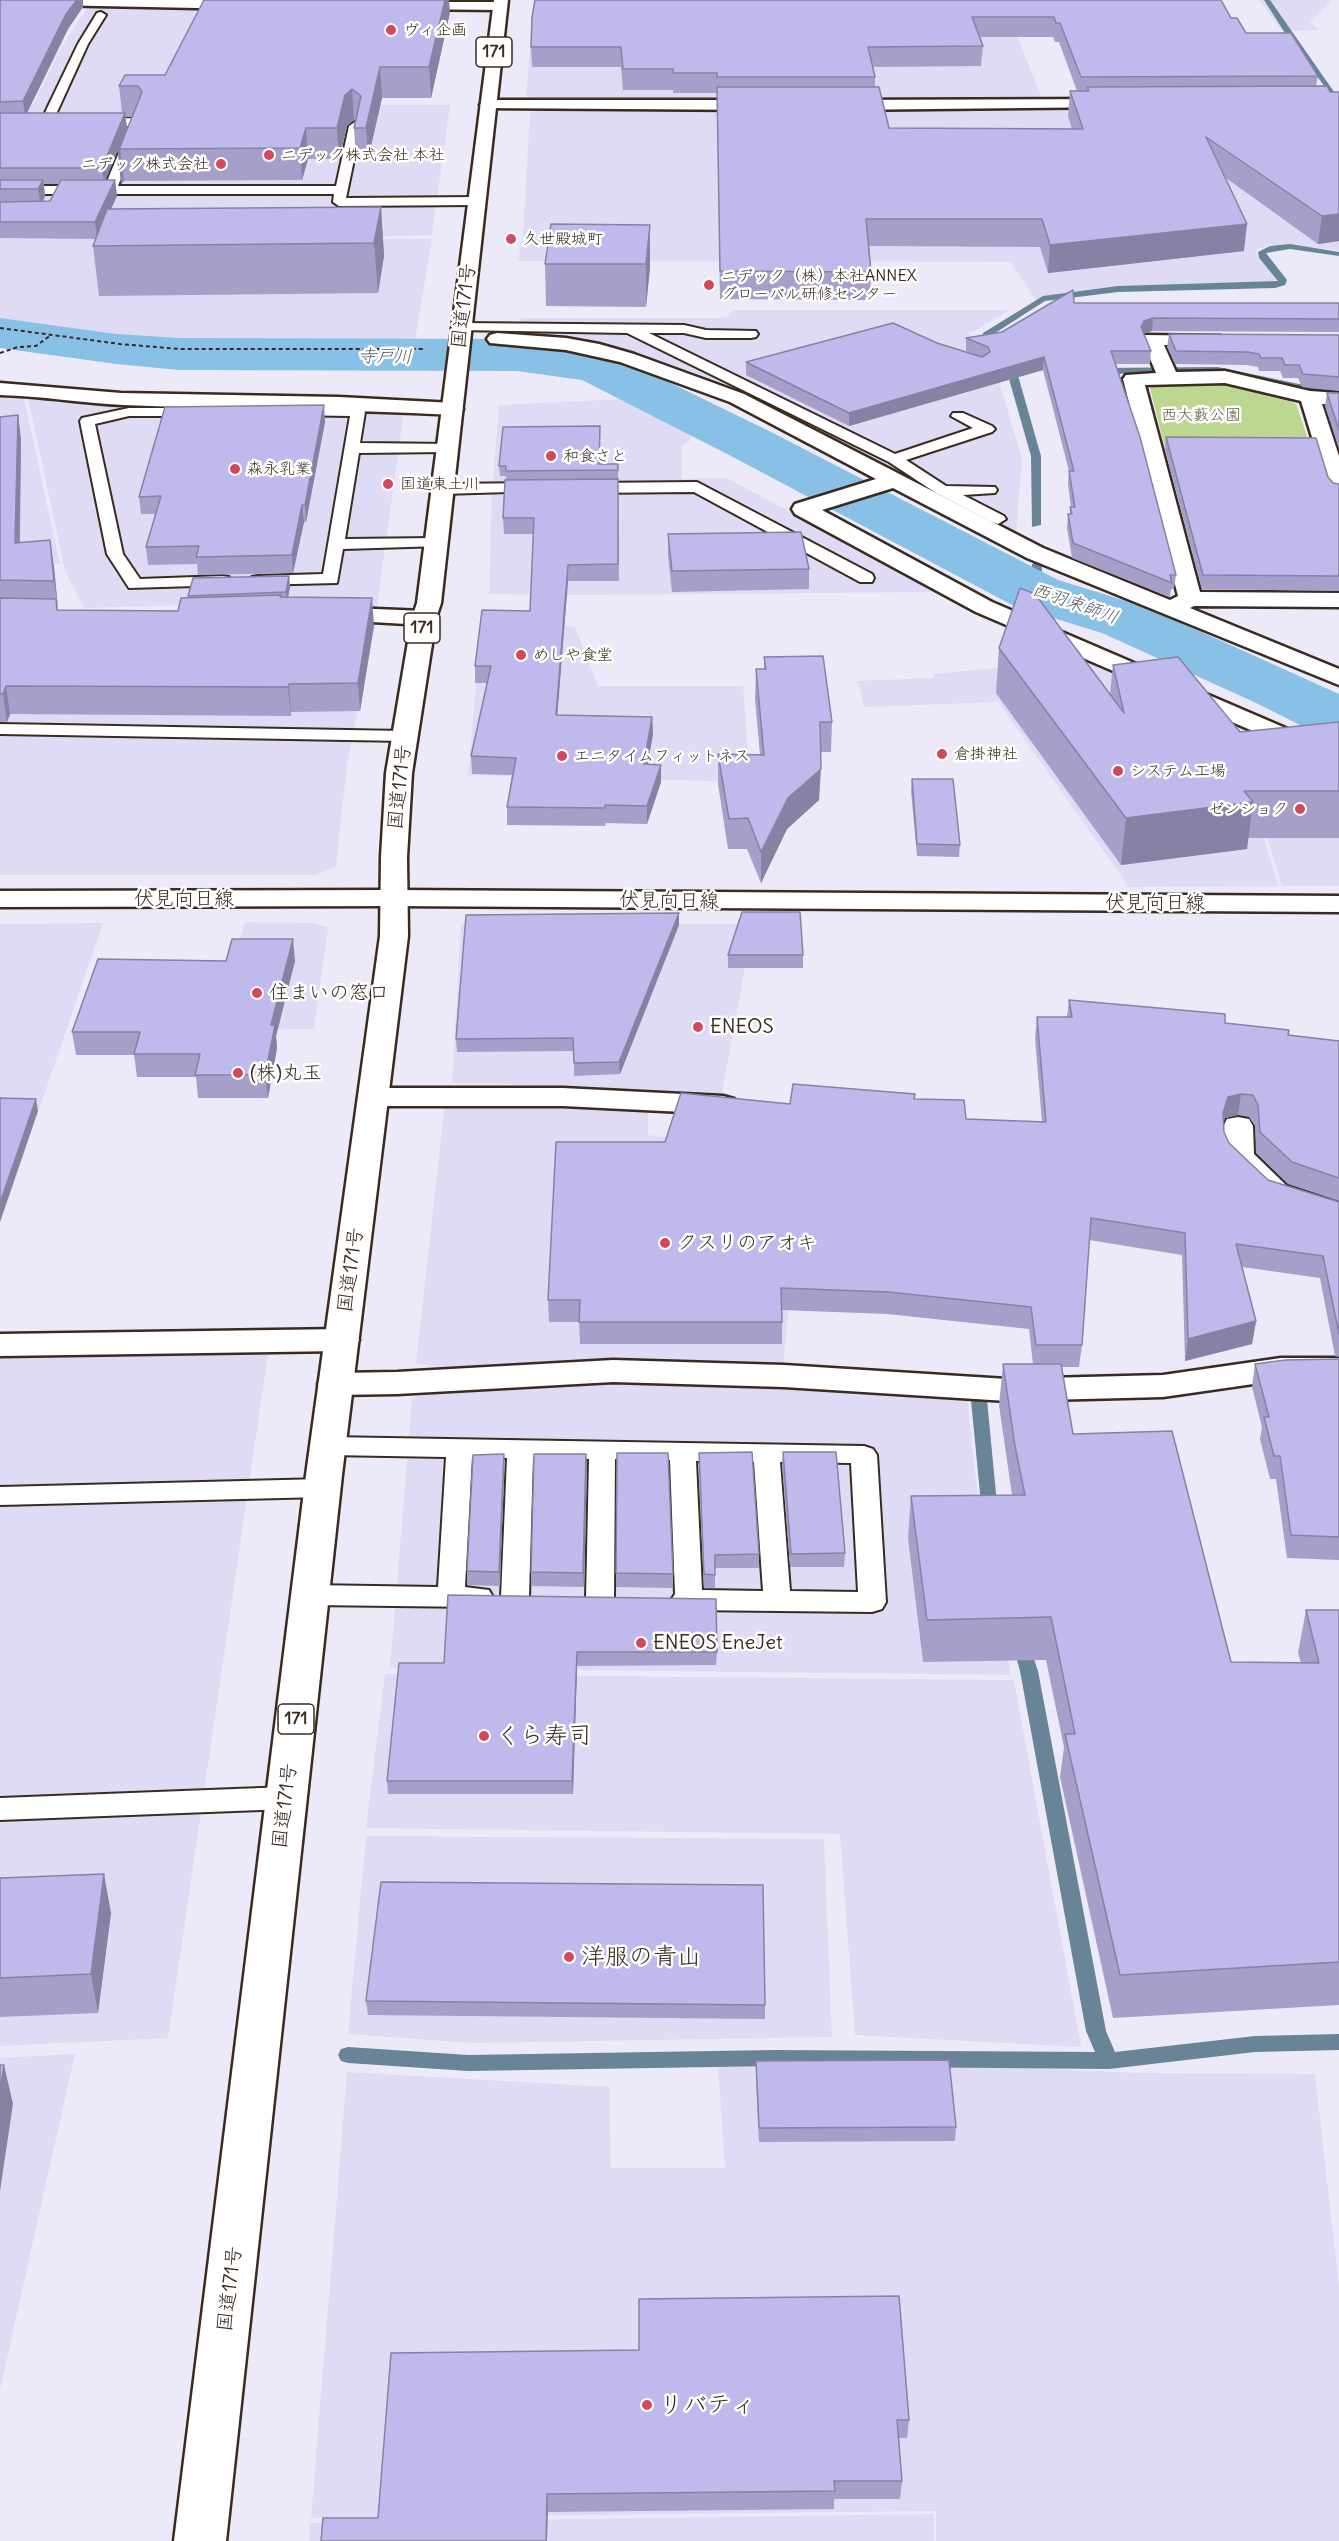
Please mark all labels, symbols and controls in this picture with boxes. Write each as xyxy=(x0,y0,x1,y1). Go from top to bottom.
place label: ヴィ企画 xyxy=(403,20,467,40)
marker: ヴィ企画 xyxy=(384,23,398,37)
road number: 171 xyxy=(476,37,512,67)
place label: ニデック株式会社 本社 xyxy=(281,145,445,165)
marker: ニデック株式会社 本社 xyxy=(262,148,276,162)
place label: ニデック株式会社 xyxy=(81,154,209,174)
marker: ニデック株式会社 xyxy=(214,157,228,171)
place label: 久世殿城町 xyxy=(523,229,603,249)
marker: 久世殿城町 xyxy=(504,232,518,246)
street label: 国道171号 xyxy=(447,262,481,350)
place label: ニデック（株）本社ANNEX グローバル研修センター xyxy=(721,266,917,304)
marker: ニデック（株）本社ANNEX グローバル研修センター xyxy=(702,278,716,292)
water label: 寺戸川 xyxy=(358,346,412,368)
park label: 西大藪公園 xyxy=(1161,405,1241,425)
place label: 和食さと xyxy=(563,446,627,466)
marker: 和食さと xyxy=(544,449,558,463)
place label: 森永乳業 xyxy=(247,459,311,479)
marker: 森永乳業 xyxy=(228,462,242,476)
place label: 国道東土川 xyxy=(400,474,480,494)
marker: 国道東土川 xyxy=(381,477,395,491)
water label: 西羽束師川 xyxy=(1029,579,1121,629)
road number: 171 xyxy=(404,613,440,643)
place label: めしや食堂 xyxy=(533,645,613,665)
marker: めしや食堂 xyxy=(514,648,528,662)
street label: 国道171号 xyxy=(384,743,416,831)
place label: 倉掛神社 xyxy=(954,744,1018,764)
place label: エニタイムフィットネス xyxy=(574,746,750,766)
marker: 倉掛神社 xyxy=(935,747,949,761)
marker: エニタイムフィットネス xyxy=(555,749,569,763)
place label: システム工場 xyxy=(1130,761,1226,781)
marker: システム工場 xyxy=(1111,764,1125,778)
place label: ゼンショク xyxy=(1208,799,1288,819)
marker: ゼンショク xyxy=(1293,802,1307,816)
street label: 伏見向日線 xyxy=(134,887,234,911)
street label: 伏見向日線 xyxy=(619,888,719,914)
street label: 伏見向日線 xyxy=(1105,891,1205,915)
place label: 住まいの窓口 xyxy=(269,981,389,1005)
marker: 住まいの窓口 xyxy=(250,986,264,1000)
place label: ENEOS xyxy=(710,1015,774,1039)
marker: ENEOS xyxy=(691,1020,705,1034)
place label: (株)丸玉 xyxy=(250,1061,322,1085)
marker: (株)丸玉 xyxy=(231,1066,245,1080)
street label: 国道171号 xyxy=(333,1226,369,1314)
place label: クスリのアオキ xyxy=(677,1231,817,1255)
marker: クスリのアオキ xyxy=(658,1236,672,1250)
place label: ENEOS EneJet xyxy=(653,1631,783,1655)
marker: ENEOS EneJet xyxy=(634,1636,648,1650)
road number: 171 xyxy=(278,1704,314,1734)
place label: くら寿司 xyxy=(496,1722,592,1750)
marker: くら寿司 xyxy=(477,1729,491,1743)
street label: 国道171号 xyxy=(268,1762,302,1850)
place label: 洋服の青山 xyxy=(581,1943,701,1971)
marker: 洋服の青山 xyxy=(562,1950,576,1964)
street label: 国道171号 xyxy=(213,2245,247,2333)
place label: リバティ xyxy=(659,2391,755,2419)
marker: リバティ xyxy=(640,2398,654,2412)

